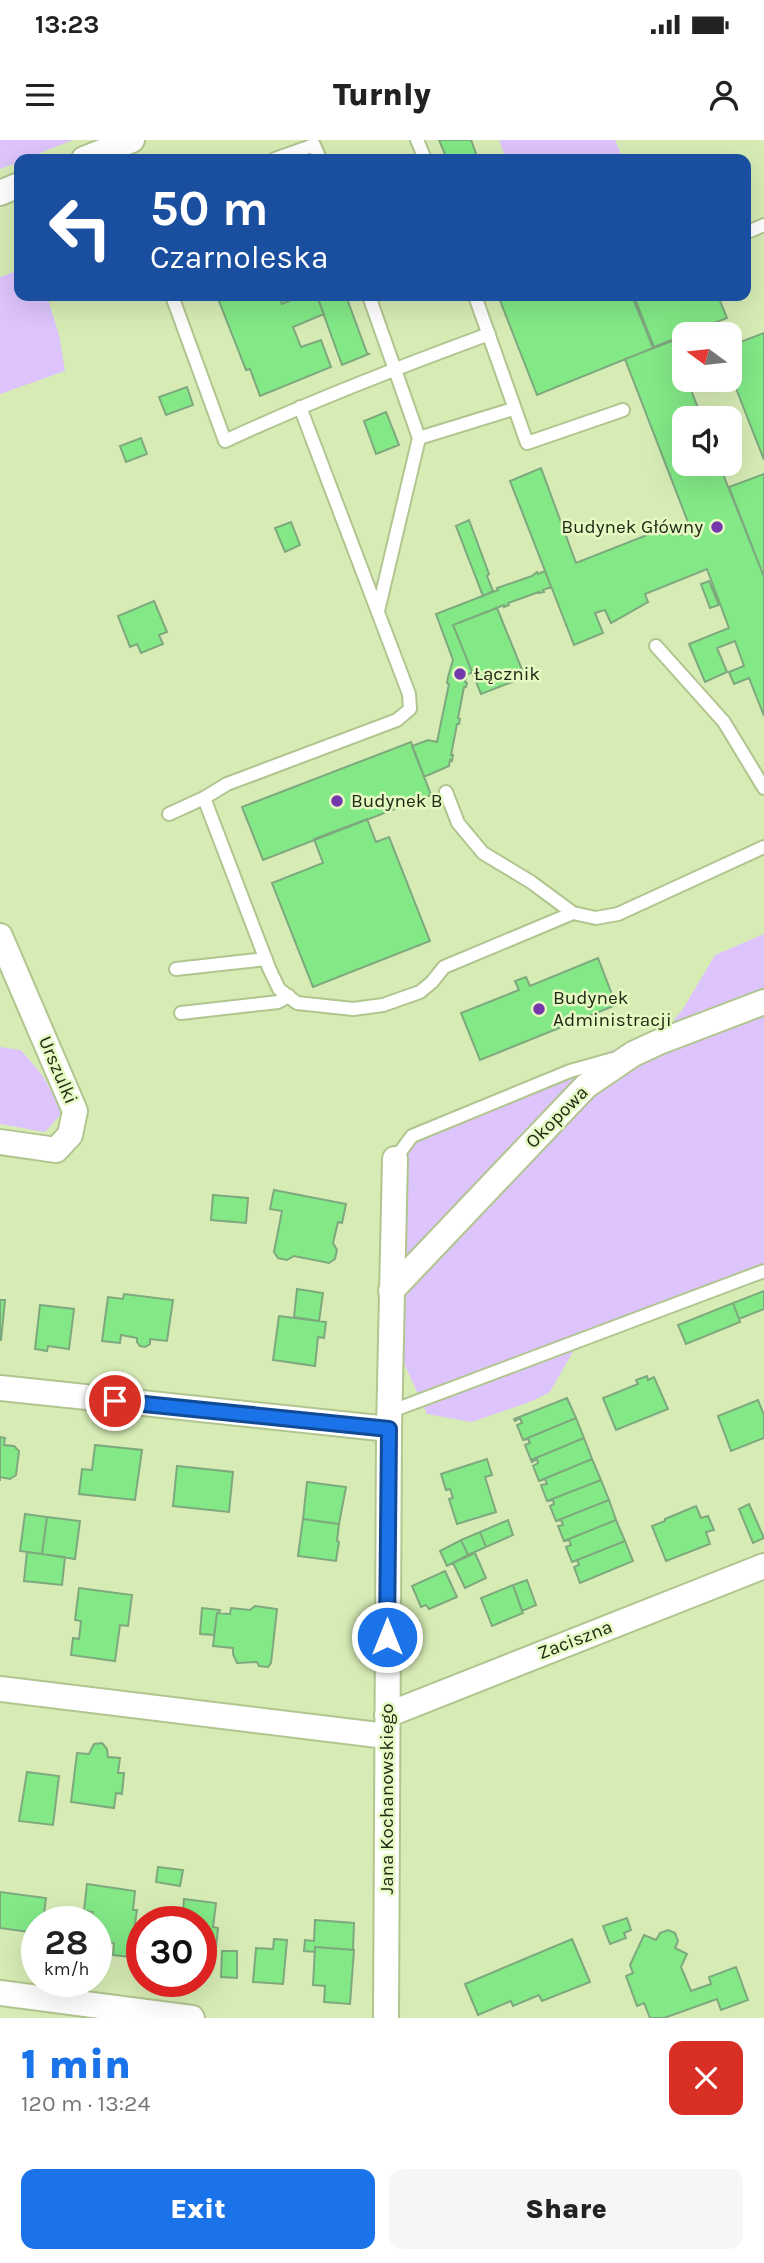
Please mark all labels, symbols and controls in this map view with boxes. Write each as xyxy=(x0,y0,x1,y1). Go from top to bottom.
text: 13:23 xyxy=(35,9,99,40)
icon: menu xyxy=(21,76,59,114)
text: Turnly xyxy=(333,76,431,113)
icon: person xyxy=(705,76,743,114)
text: 50 m xyxy=(150,180,268,237)
icon: left xyxy=(35,182,126,273)
text: Czarnoleska xyxy=(150,239,329,276)
north arrow xyxy=(672,322,742,392)
map controls xyxy=(672,322,742,476)
button: sound xyxy=(672,406,742,476)
place label: Budynek Główny xyxy=(561,516,703,538)
marker: Budynek Główny xyxy=(709,519,725,535)
place label: Łącznik xyxy=(474,663,540,685)
marker: Łącznik xyxy=(452,666,468,682)
place label: Budynek B xyxy=(351,790,443,812)
marker: Budynek B xyxy=(329,793,345,809)
place label: Budynek Administracji xyxy=(553,987,672,1031)
marker: Budynek Administracji xyxy=(531,1001,547,1017)
street label: Urszulki xyxy=(34,1033,82,1107)
street label: Okopowa xyxy=(521,1081,593,1153)
pin xyxy=(85,1371,145,1431)
icon: arrive xyxy=(96,1382,134,1420)
position arrow xyxy=(350,1600,424,1674)
street label: Zaciszna xyxy=(535,1616,615,1664)
street label: Jana Kochanowskiego xyxy=(376,1703,398,1895)
speed limit sign: 30 xyxy=(126,1906,217,1997)
text: 28 xyxy=(45,1922,88,1963)
text: km/h xyxy=(44,1958,89,1980)
text: 1 min xyxy=(21,2039,131,2089)
button: close xyxy=(669,2041,743,2115)
text: 120 m · 13:24 xyxy=(21,2090,150,2117)
button: Exit xyxy=(21,2169,375,2249)
button: Share xyxy=(389,2169,743,2249)

